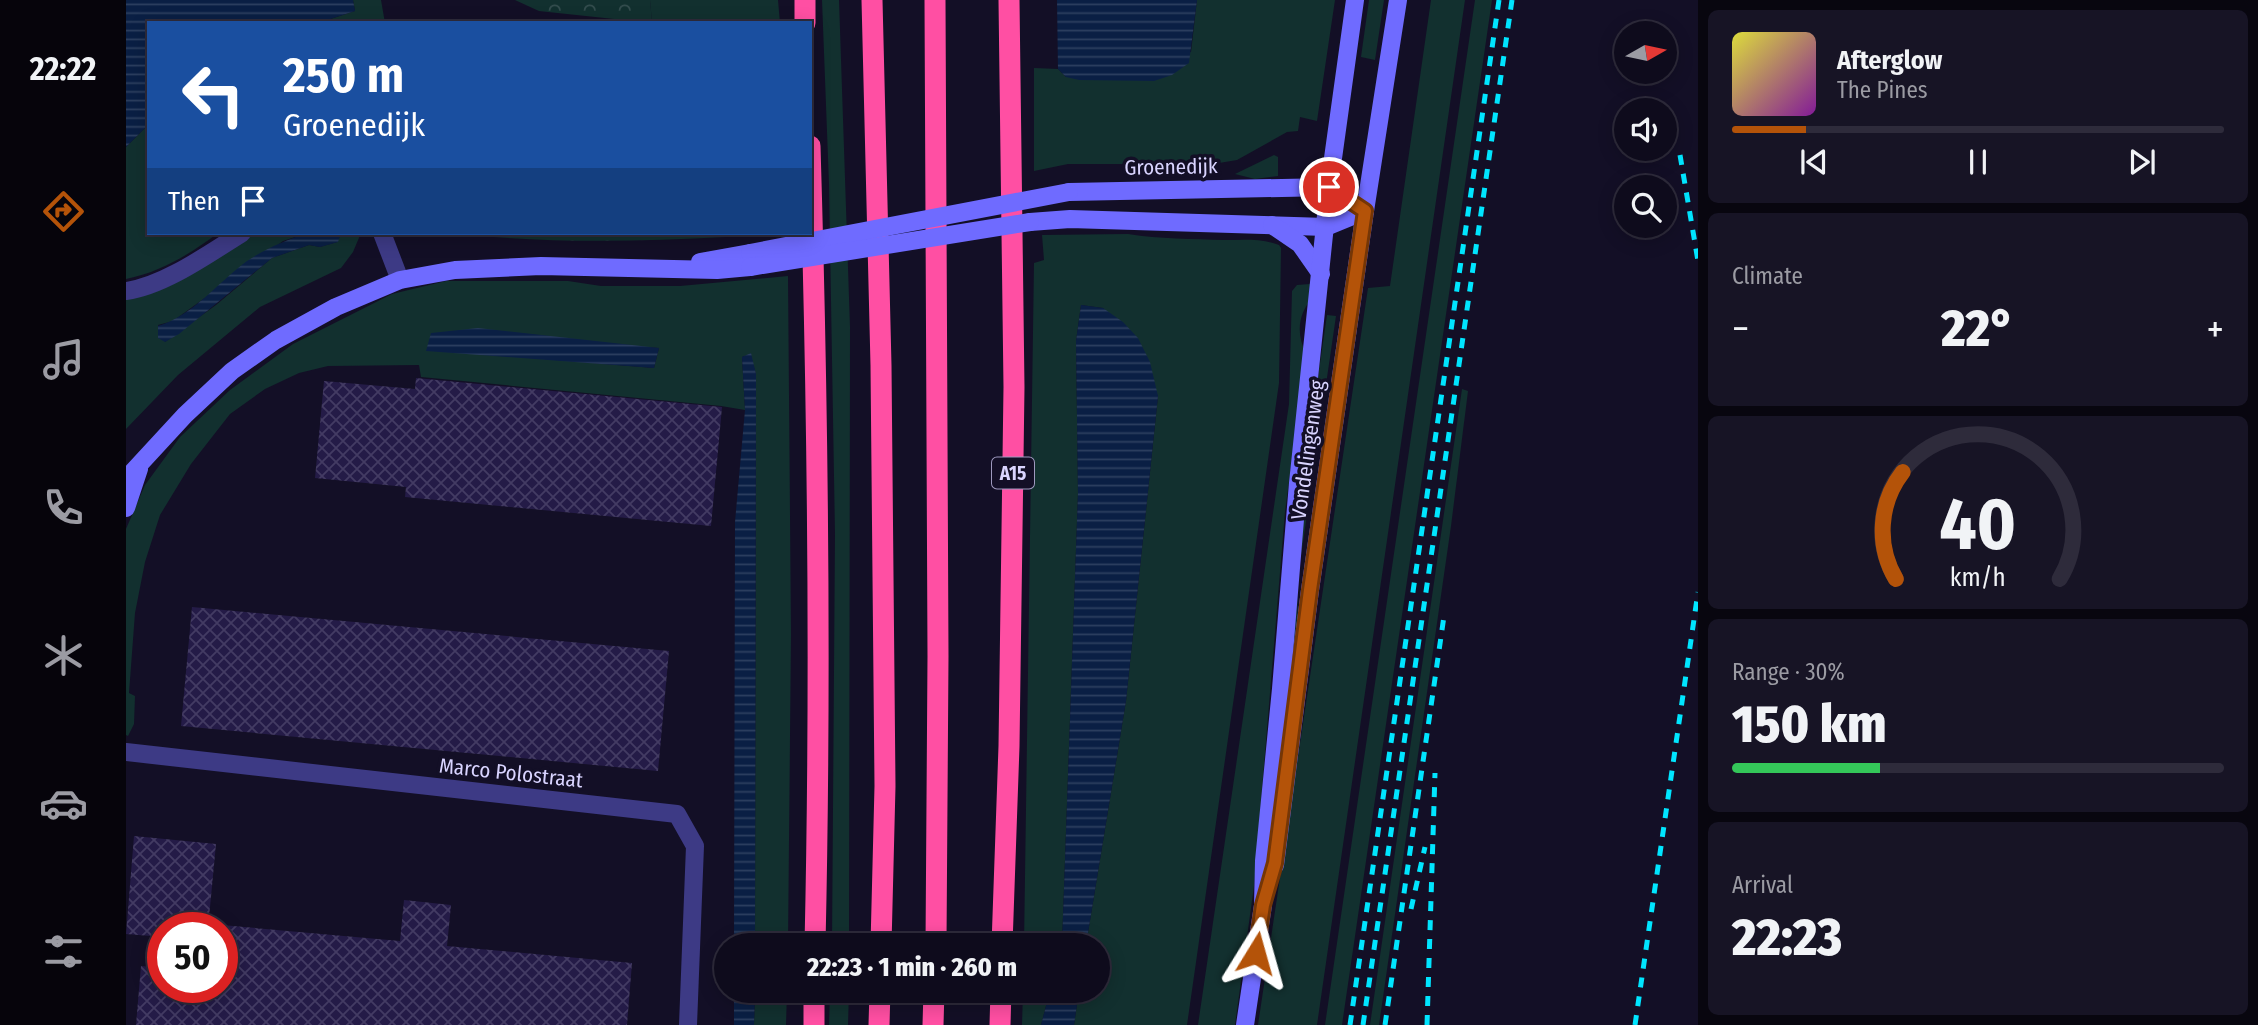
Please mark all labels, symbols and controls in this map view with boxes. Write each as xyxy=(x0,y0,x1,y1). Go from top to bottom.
north arrow xyxy=(1614,21,1676,84)
map controls xyxy=(1614,21,1677,238)
text: Afterglow xyxy=(1837,45,1942,76)
text: 250 m xyxy=(283,46,404,105)
icon: left xyxy=(168,49,259,140)
text: 22:22 xyxy=(30,50,96,88)
text: The Pines xyxy=(1837,76,1928,104)
button: sound xyxy=(1614,98,1677,161)
text: Groenedijk xyxy=(283,106,425,144)
icon: previous xyxy=(1795,143,1833,181)
icon: pause xyxy=(1959,143,1997,181)
icon: next xyxy=(2123,143,2161,181)
street label: Groenedijk xyxy=(1124,153,1218,181)
pin xyxy=(1299,157,1359,217)
icon: arrive xyxy=(1310,168,1348,206)
button: search xyxy=(1614,175,1677,238)
icon: arrive xyxy=(234,182,272,220)
text: Then xyxy=(168,186,220,217)
icon: directions xyxy=(39,187,88,236)
text: Climate xyxy=(1732,262,1803,290)
text: 22° xyxy=(1941,297,2015,360)
text: − xyxy=(1732,306,1749,352)
text: + xyxy=(2207,306,2224,352)
icon: music xyxy=(39,335,88,384)
street label: Vondelingenweg xyxy=(1285,378,1331,522)
road number: A15 xyxy=(992,458,1034,488)
text: 40 xyxy=(1939,481,2017,568)
icon: phone xyxy=(39,483,88,532)
text: km/h xyxy=(1950,562,2006,592)
icon: climate xyxy=(39,631,88,680)
text: Range · 30% xyxy=(1732,658,1845,686)
text: 150 km xyxy=(1732,693,1887,756)
street label: Marco Polostraat xyxy=(438,753,584,793)
icon: car xyxy=(39,779,88,828)
text: Arrival xyxy=(1732,871,1793,899)
text: 22:23 xyxy=(1732,906,1842,969)
speed limit sign: 50 xyxy=(147,912,238,1003)
position arrow xyxy=(1219,916,1293,990)
icon: filters xyxy=(39,927,88,976)
text: 22:23 · 1 min · 260 m xyxy=(807,952,1017,983)

